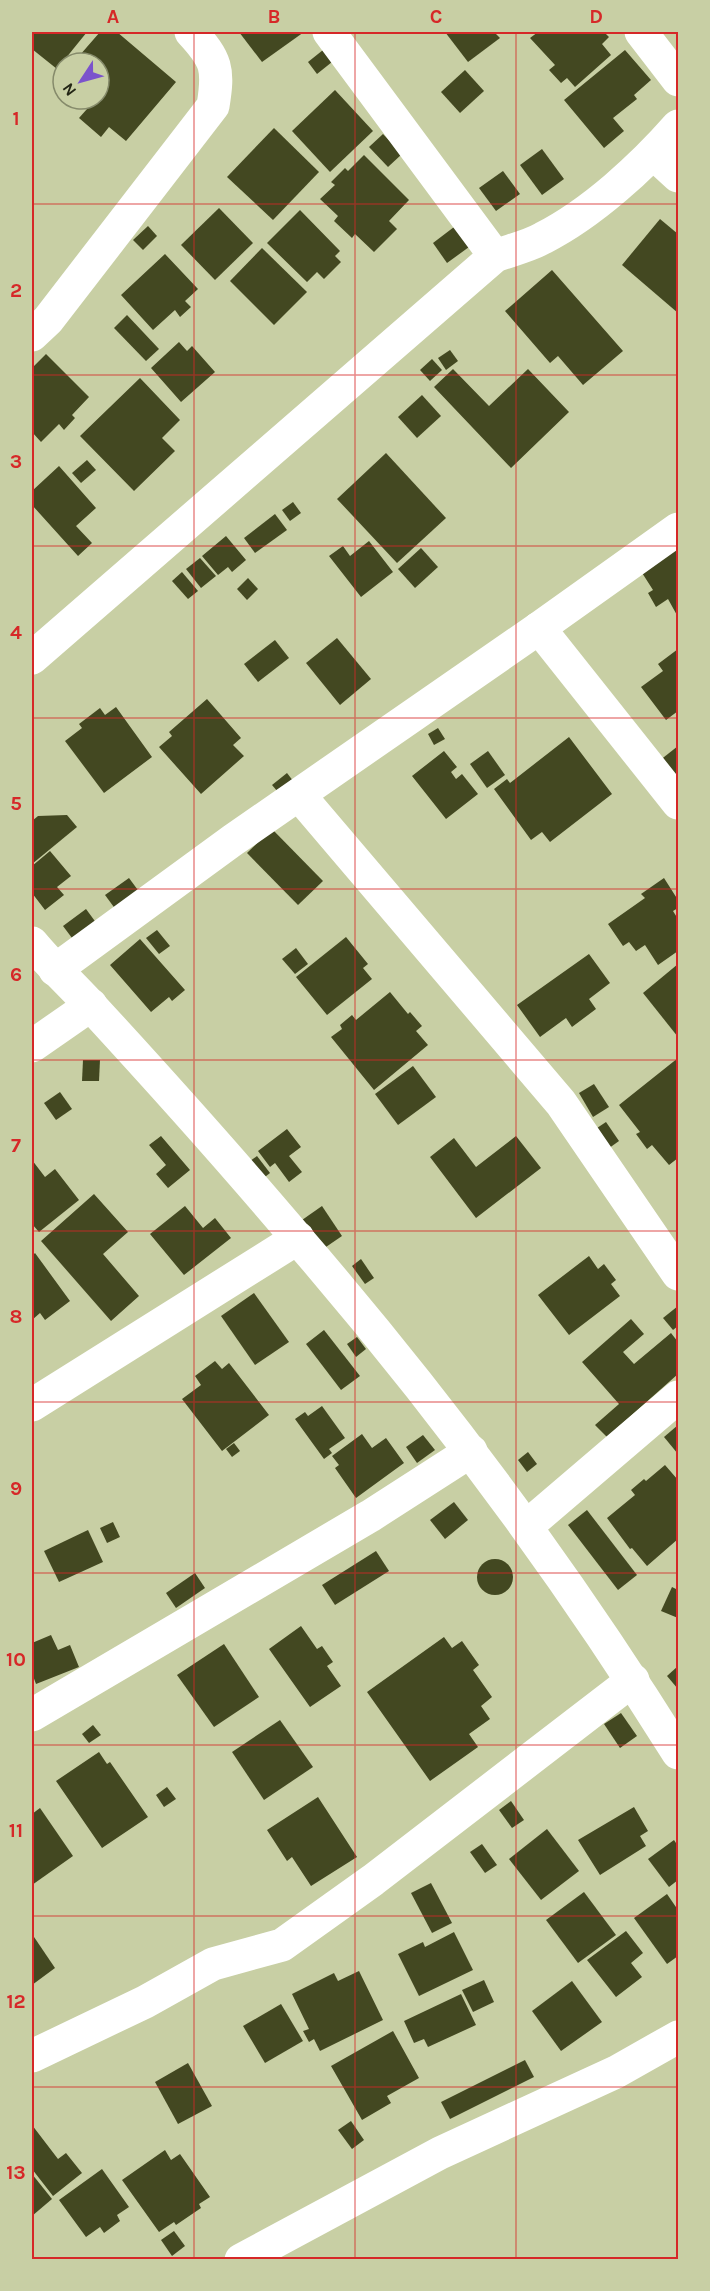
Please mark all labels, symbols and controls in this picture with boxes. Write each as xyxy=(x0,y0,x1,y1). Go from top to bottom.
text: A xyxy=(107,5,120,28)
text: B xyxy=(268,5,280,28)
text: C xyxy=(430,5,442,28)
text: D xyxy=(589,5,603,28)
north arrow xyxy=(51,51,111,111)
text: N xyxy=(58,79,80,100)
text: 1 xyxy=(12,107,20,130)
text: 2 xyxy=(10,279,22,302)
text: 3 xyxy=(10,450,22,473)
text: 4 xyxy=(10,621,22,644)
text: 5 xyxy=(10,792,22,815)
text: 6 xyxy=(10,963,22,986)
text: 7 xyxy=(11,1134,21,1157)
text: 8 xyxy=(10,1305,22,1328)
text: 9 xyxy=(10,1477,22,1500)
text: 10 xyxy=(6,1648,26,1671)
text: 11 xyxy=(9,1819,23,1842)
text: 12 xyxy=(6,1990,26,2013)
text: 13 xyxy=(6,2161,26,2184)

